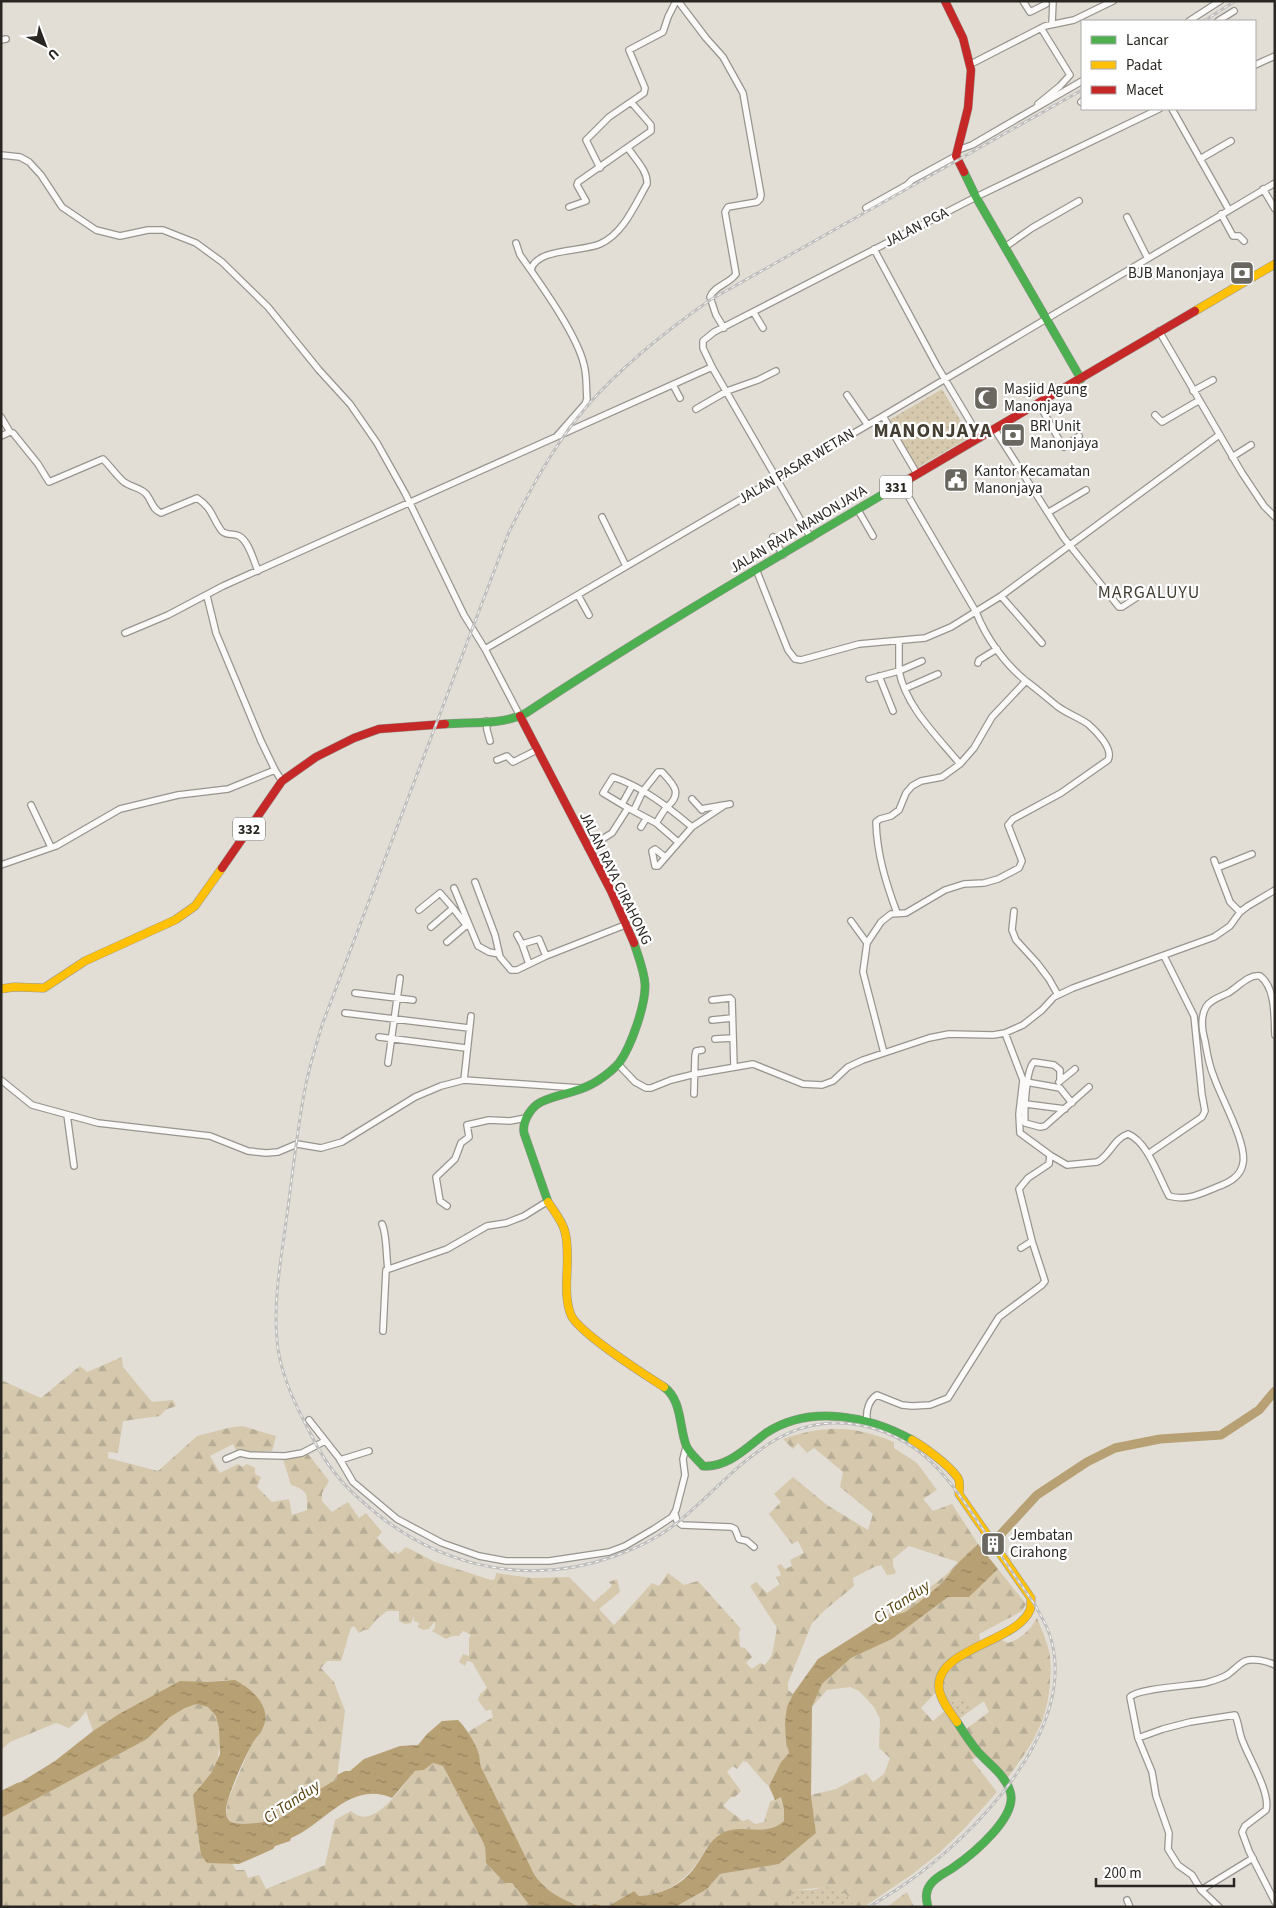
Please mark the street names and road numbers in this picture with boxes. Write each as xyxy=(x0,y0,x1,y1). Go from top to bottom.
street label: JALAN PGA xyxy=(881,202,953,253)
street label: JALAN PASAR WETAN xyxy=(734,423,858,509)
road number: 331 xyxy=(880,476,912,498)
street label: JALAN RAYA MANONJAYA xyxy=(726,480,872,579)
street label: JALAN RAYA CIRAHONG xyxy=(574,808,657,948)
road number: 332 xyxy=(233,818,265,841)

